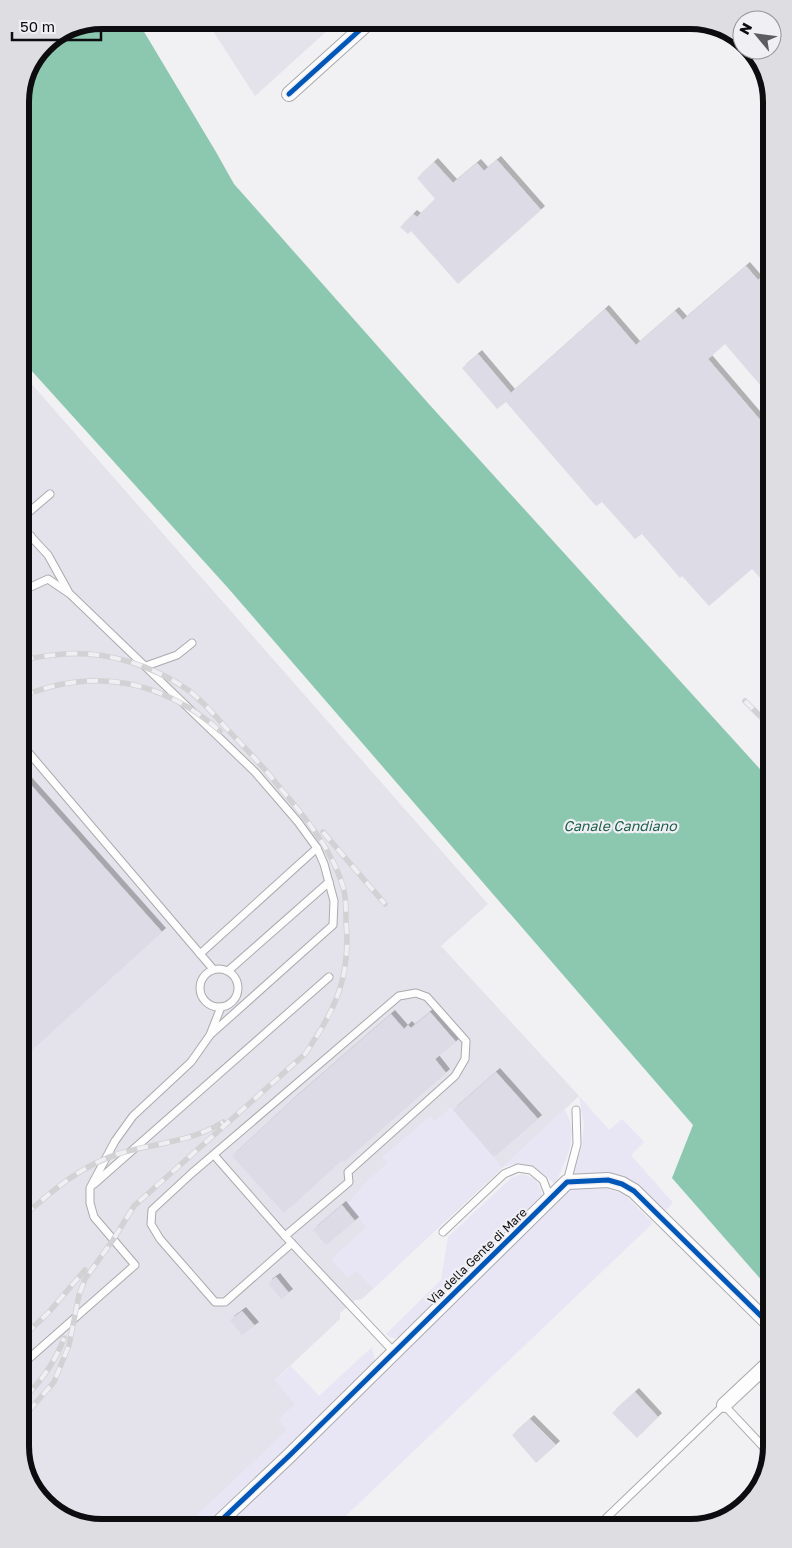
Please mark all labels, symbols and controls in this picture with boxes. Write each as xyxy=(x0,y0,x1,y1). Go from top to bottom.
scale bar xyxy=(12,10,101,42)
north arrow xyxy=(732,10,782,60)
text: 50 m xyxy=(20,17,55,35)
text: N xyxy=(735,20,755,37)
water label: Canale Candiano xyxy=(563,817,678,834)
street label: Via della Gente di Mare xyxy=(424,1205,530,1307)

